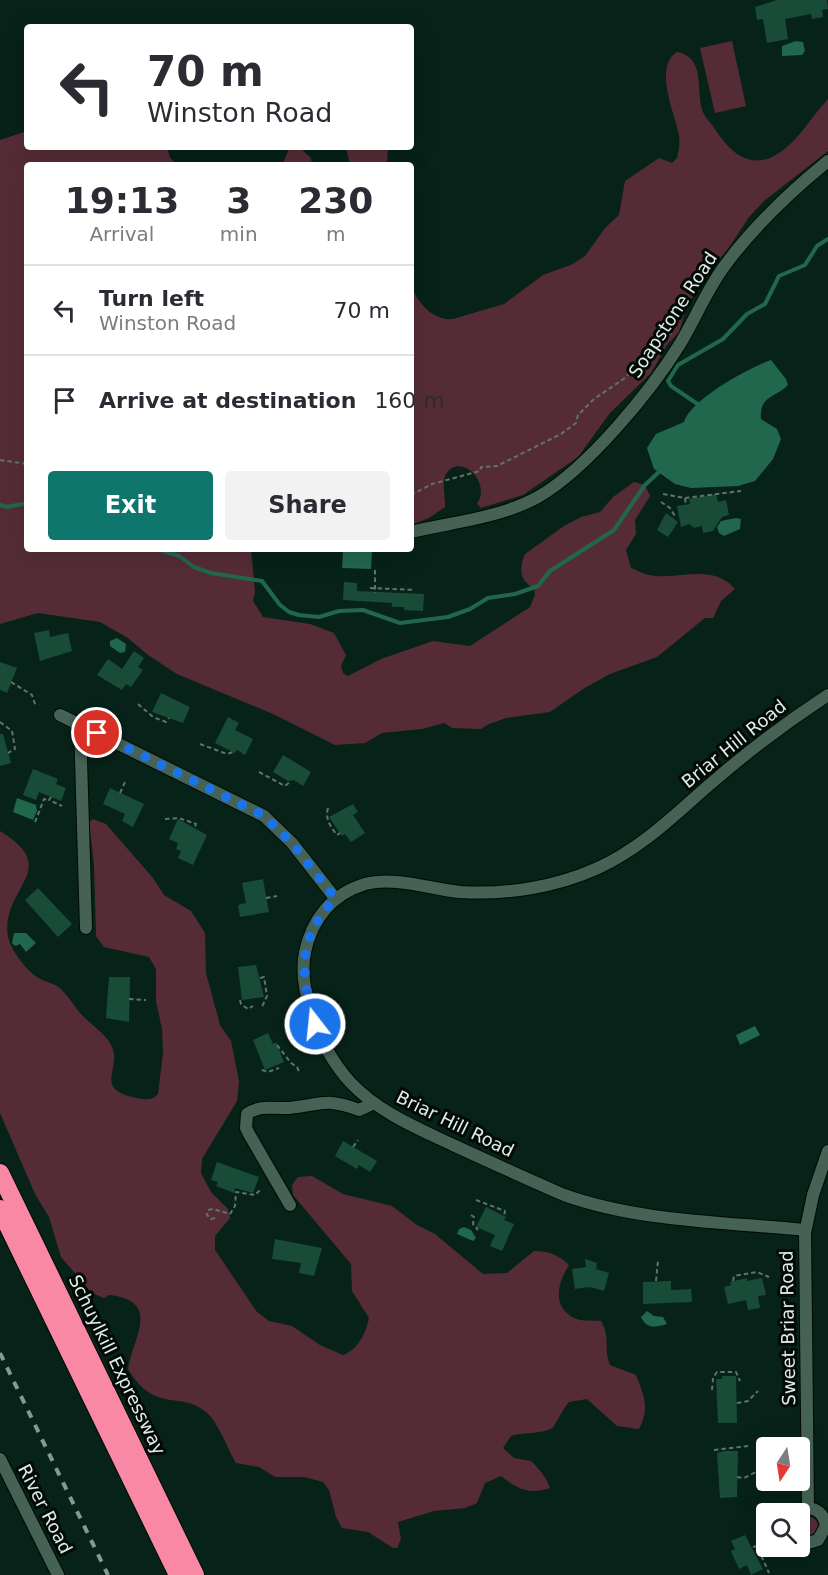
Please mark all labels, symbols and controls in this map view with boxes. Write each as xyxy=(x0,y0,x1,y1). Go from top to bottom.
text: 70 m xyxy=(147,47,264,96)
icon: left xyxy=(48,48,126,126)
text: Winston Road xyxy=(147,97,332,128)
text: 19:13 xyxy=(65,180,179,221)
text: 3 xyxy=(226,180,251,221)
text: 230 xyxy=(298,180,373,221)
text: Arrival xyxy=(89,222,154,246)
text: min xyxy=(220,222,258,246)
text: m xyxy=(326,222,346,246)
street label: Soapstone Road xyxy=(624,248,721,382)
text: Turn left xyxy=(99,286,204,311)
icon: left xyxy=(48,294,81,327)
text: 70 m xyxy=(334,298,390,323)
text: Winston Road xyxy=(99,311,236,335)
icon: arrive xyxy=(48,384,81,417)
text: Arrive at destination xyxy=(99,388,356,413)
text: 160 m xyxy=(374,388,445,413)
button: Exit xyxy=(48,471,213,540)
button: Share xyxy=(225,471,390,540)
street label: Briar Hill Road xyxy=(677,695,790,792)
pin xyxy=(71,707,122,758)
icon: arrive xyxy=(80,716,113,749)
position arrow xyxy=(283,992,347,1056)
street label: Briar Hill Road xyxy=(393,1086,517,1161)
street label: Sweet Briar Road xyxy=(776,1250,799,1406)
street label: Schuylkill Expressway xyxy=(65,1271,170,1459)
north arrow xyxy=(756,1437,810,1491)
map controls xyxy=(756,1437,810,1557)
street label: River Road xyxy=(14,1461,77,1557)
button: search xyxy=(756,1503,810,1557)

